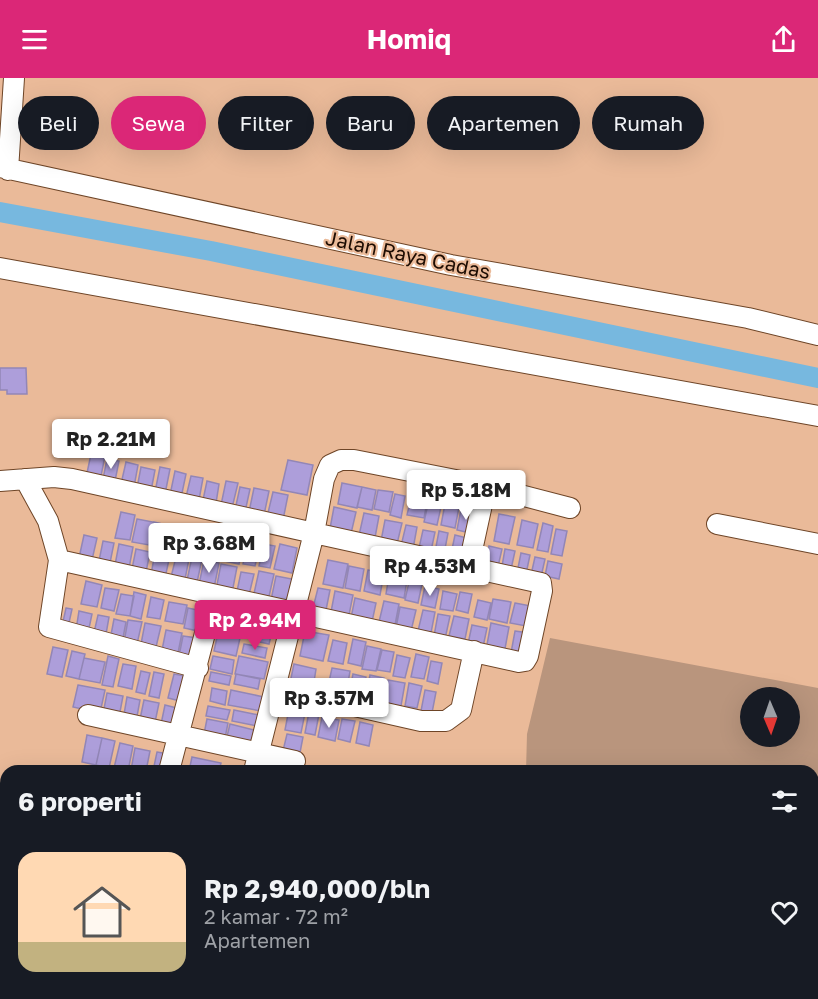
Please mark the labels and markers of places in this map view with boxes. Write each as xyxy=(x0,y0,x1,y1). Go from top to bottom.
pin: Rp 2.21M xyxy=(49,419,173,470)
pin: Rp 5.18M xyxy=(404,470,528,521)
pin: Rp 3.68M xyxy=(147,523,271,574)
pin: Rp 4.53M xyxy=(368,546,492,597)
pin: Rp 2.94M xyxy=(193,600,317,651)
pin: Rp 3.57M xyxy=(267,678,391,729)

